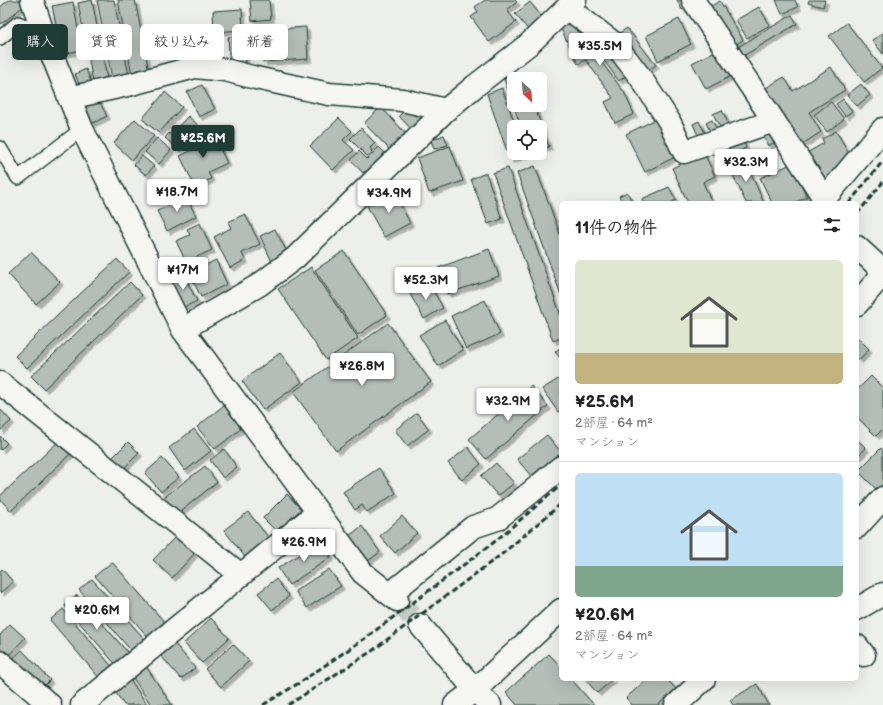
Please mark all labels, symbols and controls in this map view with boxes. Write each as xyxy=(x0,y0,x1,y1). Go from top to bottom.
chip: 購入 xyxy=(12,24,68,60)
chip: 賃貸 xyxy=(76,24,132,60)
chip: 絞り込み xyxy=(140,24,224,60)
chip: 新着 xyxy=(232,24,288,60)
pin: ¥35.5M xyxy=(567,33,633,67)
text: ¥35.5M xyxy=(578,38,622,54)
north arrow xyxy=(507,72,547,112)
map controls xyxy=(507,72,547,160)
button: locate xyxy=(507,120,547,160)
pin: ¥25.6M xyxy=(170,125,236,159)
text: ¥25.6M xyxy=(180,130,226,146)
pin: ¥32.3M xyxy=(713,149,779,183)
text: ¥32.3M xyxy=(723,154,769,170)
pin: ¥18.7M xyxy=(144,179,210,213)
pin: ¥34.9M xyxy=(356,180,422,214)
text: ¥18.7M xyxy=(156,184,198,200)
text: ¥34.9M xyxy=(367,185,411,201)
icon: filters xyxy=(821,214,843,236)
text: 11件の物件 xyxy=(575,218,657,238)
pin: ¥17M xyxy=(159,257,207,291)
text: ¥17M xyxy=(167,262,199,278)
pin: ¥52.3M xyxy=(393,267,459,301)
text: ¥52.3M xyxy=(404,272,448,288)
icon: home xyxy=(673,286,745,358)
pin: ¥26.8M xyxy=(329,353,395,387)
text: ¥26.8M xyxy=(339,358,385,374)
pin: ¥32.9M xyxy=(475,388,541,422)
text: ¥25.6M xyxy=(575,392,634,412)
text: ¥32.9M xyxy=(485,393,531,409)
text: 2部屋 · 64 m² xyxy=(575,415,653,431)
text: マンション xyxy=(575,434,639,450)
icon: home xyxy=(673,499,745,571)
pin: ¥26.9M xyxy=(271,529,337,563)
text: ¥26.9M xyxy=(281,534,327,550)
pin: ¥20.6M xyxy=(64,597,130,631)
text: ¥20.6M xyxy=(74,602,120,618)
text: ¥20.6M xyxy=(575,605,635,625)
text: 2部屋 · 64 m² xyxy=(575,628,653,644)
text: マンション xyxy=(575,647,639,663)

